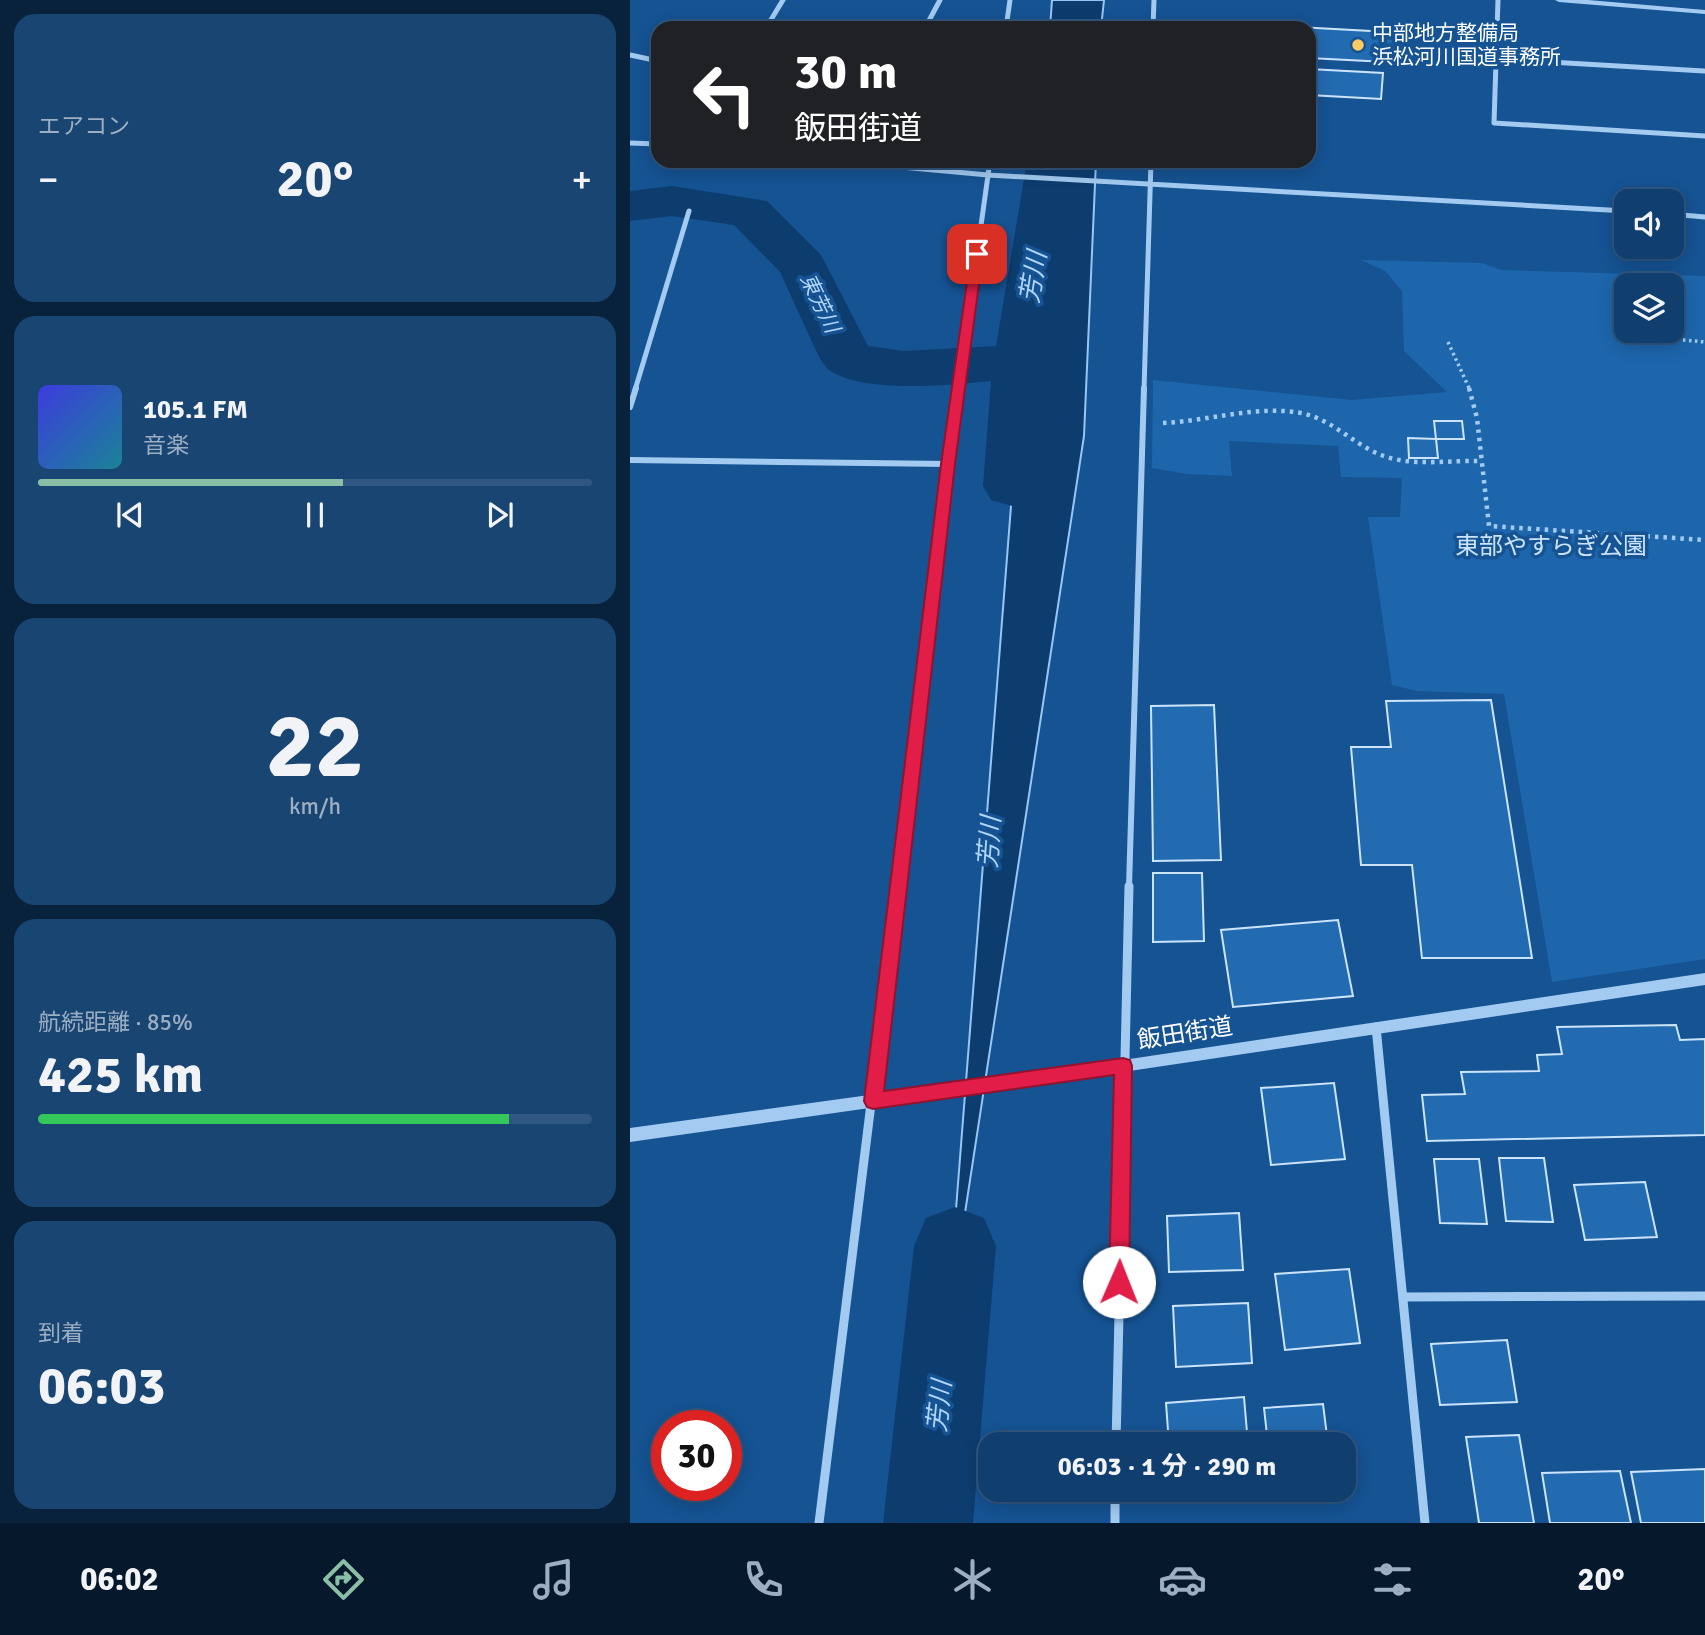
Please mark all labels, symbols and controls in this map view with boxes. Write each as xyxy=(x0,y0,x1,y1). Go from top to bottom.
place label: 中部地方整備局 浜松河川国道事務所 xyxy=(1372,20,1561,70)
marker: 中部地方整備局 浜松河川国道事務所 xyxy=(1350,37,1366,53)
text: 30 m xyxy=(794,42,897,102)
icon: left xyxy=(679,49,770,140)
text: 飯田街道 xyxy=(794,109,922,148)
text: エアコン xyxy=(38,112,130,141)
text: 20° xyxy=(277,147,353,211)
text: − xyxy=(38,156,59,203)
text: + xyxy=(571,156,592,203)
map controls xyxy=(1614,189,1684,343)
button: sound xyxy=(1614,189,1684,259)
pin xyxy=(947,224,1007,284)
icon: arrive xyxy=(958,235,996,273)
water label: 芳川 xyxy=(1014,246,1054,305)
water label: 東芳川 xyxy=(795,269,846,339)
button: layers xyxy=(1614,273,1684,343)
text: 105.1 FM xyxy=(143,394,248,426)
text: 音楽 xyxy=(143,431,189,460)
icon: previous xyxy=(111,496,149,534)
icon: pause xyxy=(296,496,334,534)
icon: next xyxy=(481,496,519,534)
park label: 東部やすらぎ公園 xyxy=(1455,531,1647,561)
text: 22 xyxy=(266,690,364,803)
text: km/h xyxy=(289,792,341,821)
water label: 芳川 xyxy=(972,812,1008,869)
text: 航続距離 · 85% xyxy=(38,1008,193,1037)
street label: 飯田街道 xyxy=(1135,1011,1235,1055)
text: 425 km xyxy=(38,1043,203,1107)
position arrow xyxy=(1082,1245,1156,1319)
text: 到着 xyxy=(38,1319,84,1348)
text: 06:03 xyxy=(38,1354,166,1418)
water label: 芳川 xyxy=(921,1376,959,1434)
speed limit sign: 30 xyxy=(651,1410,742,1501)
text: 06:03 · 1 分 · 290 m xyxy=(1058,1451,1276,1483)
icon: directions xyxy=(319,1555,368,1604)
icon: music xyxy=(529,1555,578,1604)
icon: phone xyxy=(739,1555,788,1604)
icon: climate xyxy=(948,1555,997,1604)
icon: car xyxy=(1158,1555,1207,1604)
icon: filters xyxy=(1368,1555,1417,1604)
text: 06:02 xyxy=(80,1560,159,1599)
text: 20° xyxy=(1577,1560,1625,1599)

